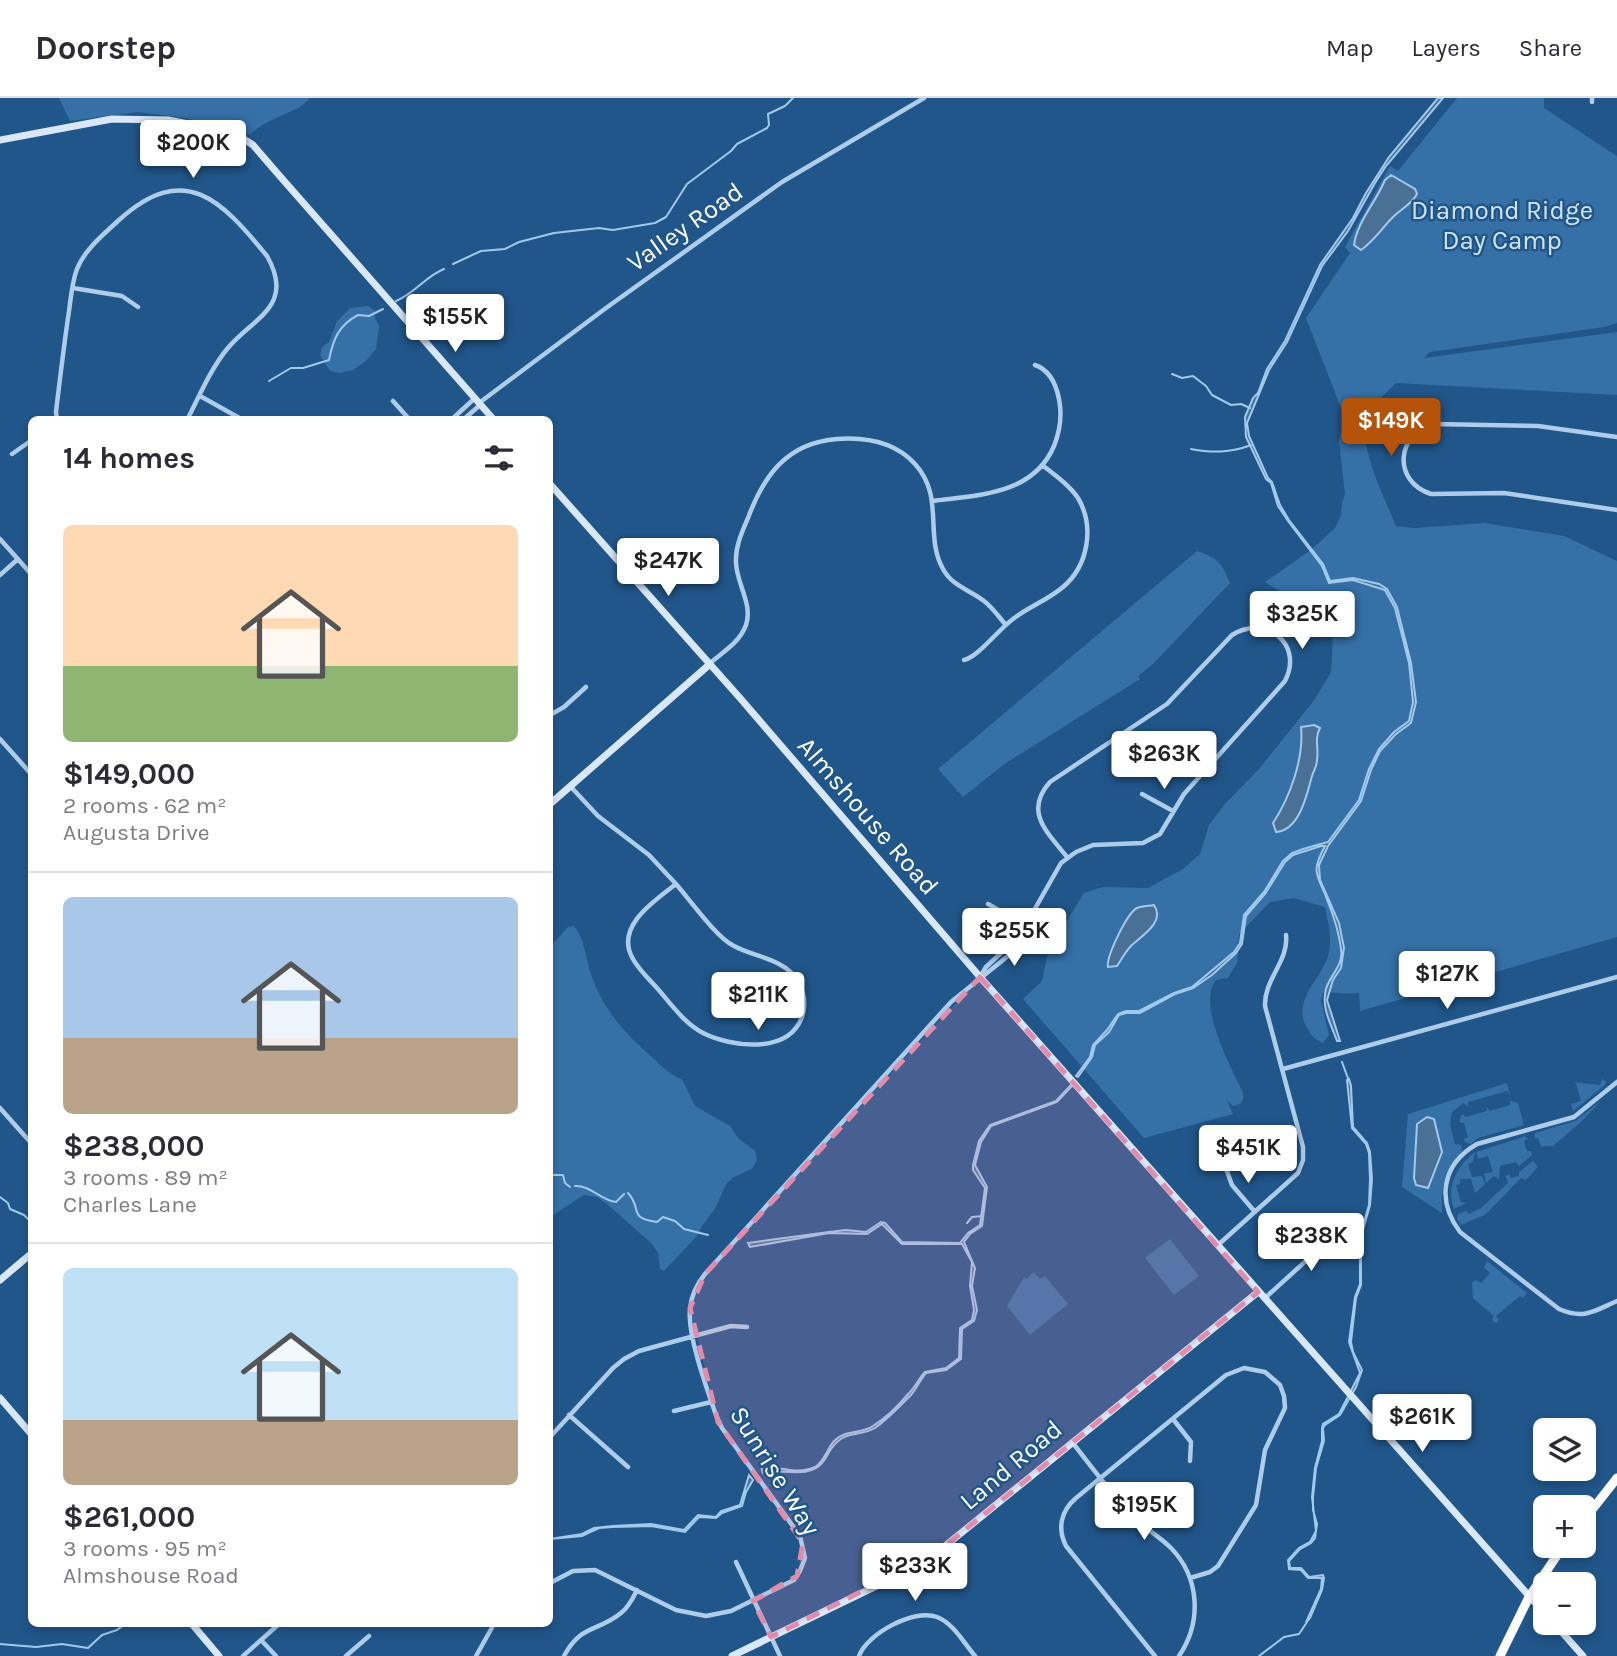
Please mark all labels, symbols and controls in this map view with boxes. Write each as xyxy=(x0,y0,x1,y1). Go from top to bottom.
text: Doorstep xyxy=(35,29,176,67)
text: Map xyxy=(1326,34,1374,62)
text: Layers xyxy=(1412,34,1481,62)
text: Share xyxy=(1519,34,1582,62)
pin: $200K xyxy=(144,120,242,180)
text: $200K xyxy=(156,129,230,156)
street label: Valley Road xyxy=(621,176,749,278)
park label: Diamond Ridge Day Camp xyxy=(1411,195,1593,256)
pin: $155K xyxy=(406,294,504,354)
text: $155K xyxy=(422,303,488,330)
pin: $149K xyxy=(1342,398,1440,458)
text: $149K xyxy=(1358,407,1424,434)
icon: filters xyxy=(480,439,518,477)
text: 14 homes xyxy=(63,440,195,476)
pin: $247K xyxy=(619,538,717,598)
text: $247K xyxy=(633,547,703,574)
icon: home xyxy=(228,571,354,697)
pin: $325K xyxy=(1253,592,1351,651)
text: $325K xyxy=(1266,600,1338,627)
street label: Almshouse Road xyxy=(791,731,945,901)
pin: $263K xyxy=(1115,732,1213,791)
text: $263K xyxy=(1127,740,1201,767)
text: $149,000 xyxy=(63,756,195,792)
text: 2 rooms · 62 m² xyxy=(63,792,227,819)
text: Augusta Drive xyxy=(63,819,210,846)
pin: $255K xyxy=(965,908,1063,968)
text: $255K xyxy=(978,917,1050,944)
icon: home xyxy=(228,943,354,1069)
pin: $127K xyxy=(1398,951,1496,1011)
text: $127K xyxy=(1415,960,1479,987)
pin: $211K xyxy=(709,972,807,1032)
text: $211K xyxy=(727,981,789,1008)
pin: $451K xyxy=(1199,1126,1297,1185)
text: $238,000 xyxy=(63,1128,204,1164)
text: $451K xyxy=(1215,1134,1281,1161)
text: 3 rooms · 89 m² xyxy=(63,1164,228,1191)
text: Charles Lane xyxy=(63,1191,197,1218)
pin: $238K xyxy=(1262,1214,1360,1273)
text: $238K xyxy=(1274,1222,1348,1249)
icon: home xyxy=(228,1314,354,1440)
pin: $261K xyxy=(1373,1394,1471,1454)
street label: Sunrise Way xyxy=(723,1401,827,1541)
text: $261K xyxy=(1389,1403,1455,1430)
street label: Land Road xyxy=(954,1413,1068,1517)
map controls xyxy=(1533,1418,1596,1635)
button: layers xyxy=(1533,1418,1596,1481)
pin: $195K xyxy=(1095,1482,1193,1542)
text: $195K xyxy=(1111,1491,1177,1518)
button: + xyxy=(1533,1495,1596,1558)
text: $261,000 xyxy=(63,1499,195,1535)
text: 3 rooms · 95 m² xyxy=(63,1535,227,1562)
pin: $233K xyxy=(866,1544,964,1603)
text: $233K xyxy=(878,1552,952,1579)
text: Almshouse Road xyxy=(63,1562,239,1589)
button: − xyxy=(1533,1572,1596,1635)

